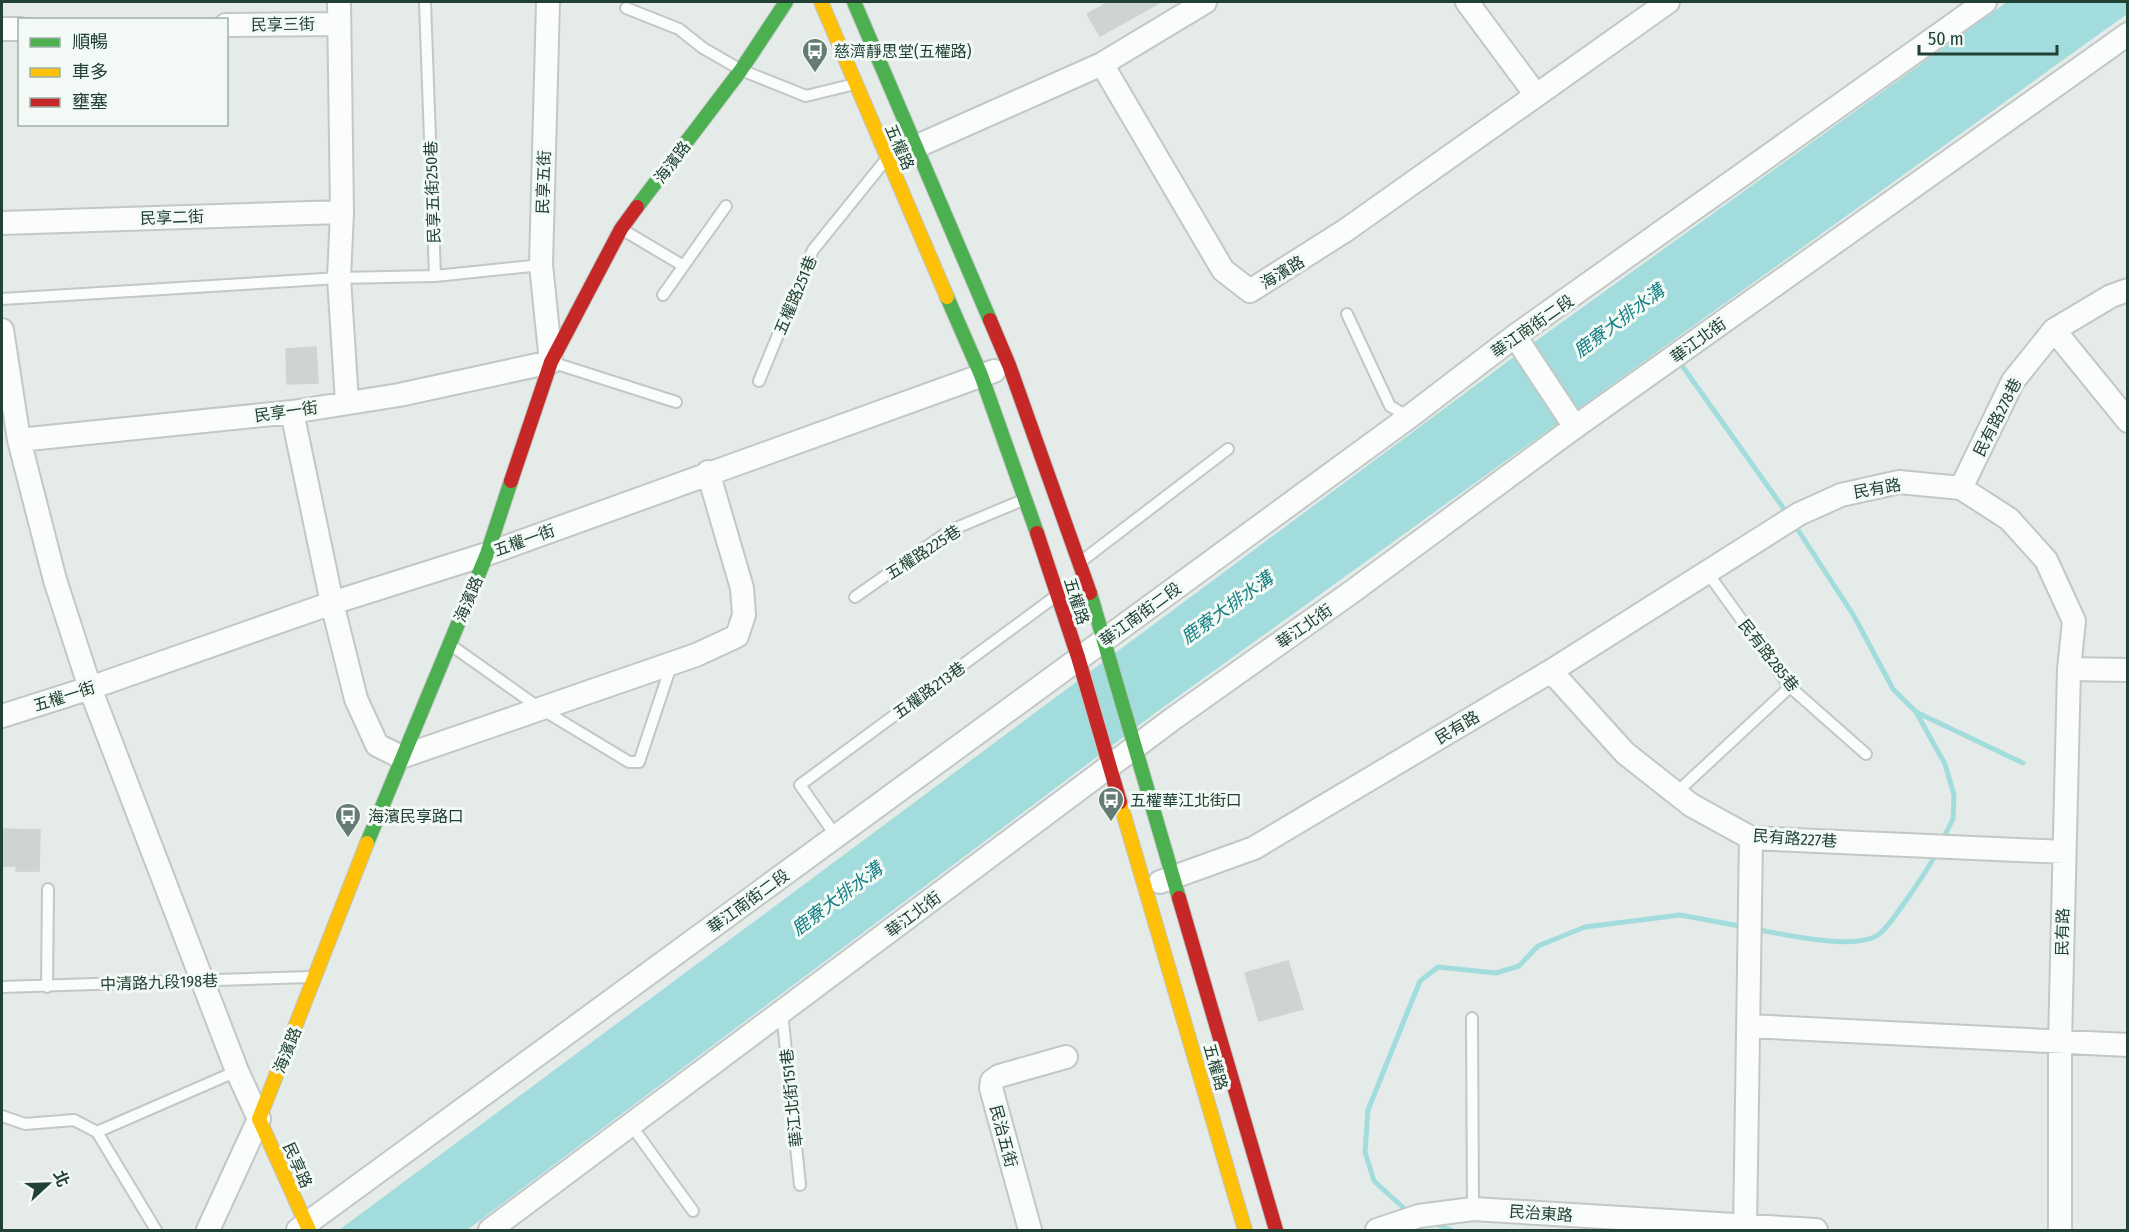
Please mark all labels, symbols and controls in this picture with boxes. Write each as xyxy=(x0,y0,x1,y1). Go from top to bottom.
street label: 民享三街 xyxy=(251,14,315,35)
legend xyxy=(18,18,228,126)
scale bar xyxy=(1919,18,2057,56)
text: 50 m xyxy=(1928,28,1964,50)
text: 順暢 xyxy=(72,31,108,53)
bus stop icon: 慈濟靜思堂(五權路) xyxy=(800,36,830,74)
place label: 慈濟靜思堂(五權路) xyxy=(834,42,972,61)
text: 車多 xyxy=(72,61,108,83)
text: 壅塞 xyxy=(72,91,108,113)
street label: 五權路 xyxy=(881,121,918,173)
street label: 海濱路 xyxy=(650,137,694,187)
street label: 民享五街250巷 xyxy=(421,140,444,244)
street label: 民享五街 xyxy=(533,150,554,214)
street label: 民享二街 xyxy=(140,207,204,228)
street label: 海濱路 xyxy=(1257,252,1308,293)
street label: 五權路251巷 xyxy=(770,253,821,338)
water label: 鹿寮大排水溝 xyxy=(1569,278,1671,362)
street label: 華江南街二段 xyxy=(1488,291,1577,362)
street label: 華江北街 xyxy=(1667,314,1730,367)
street label: 民有路278巷 xyxy=(1970,375,2025,459)
street label: 民享一街 xyxy=(253,398,319,425)
street label: 民有路 xyxy=(1852,475,1902,502)
street label: 五權一街 xyxy=(491,521,557,560)
street label: 五權路225巷 xyxy=(882,521,964,584)
water label: 鹿寮大排水溝 xyxy=(1177,566,1280,649)
street label: 海濱路 xyxy=(450,573,487,625)
street label: 五權路 xyxy=(1060,575,1093,627)
street label: 華江南街二段 xyxy=(1096,579,1185,650)
street label: 華江北街 xyxy=(1273,600,1336,653)
street label: 民有路285巷 xyxy=(1735,615,1803,695)
street label: 五權路213巷 xyxy=(890,658,969,723)
street label: 五權一街 xyxy=(31,678,98,715)
street label: 民有路 xyxy=(1432,707,1483,748)
bus stop icon: 五權華江北街口 xyxy=(1096,785,1126,823)
place label: 五權華江北街口 xyxy=(1130,791,1242,810)
bus stop icon: 海濱民享路口 xyxy=(333,801,363,839)
place label: 海濱民享路口 xyxy=(368,807,464,826)
street label: 民有路227巷 xyxy=(1752,826,1838,851)
water label: 鹿寮大排水溝 xyxy=(787,856,889,940)
street label: 華江南街二段 xyxy=(704,866,793,937)
street label: 華江北街 xyxy=(882,888,945,941)
street label: 民有路 xyxy=(2053,908,2072,956)
street label: 中清路九段198巷 xyxy=(100,971,218,994)
street label: 海濱路 xyxy=(270,1024,305,1076)
street label: 五權路 xyxy=(1200,1041,1231,1093)
street label: 華江北街151巷 xyxy=(777,1048,806,1148)
street label: 民治五街 xyxy=(986,1103,1021,1170)
street label: 民享路 xyxy=(279,1139,316,1191)
north arrow xyxy=(18,1154,78,1214)
text: 北 xyxy=(50,1168,73,1190)
street label: 民治東路 xyxy=(1508,1202,1574,1225)

